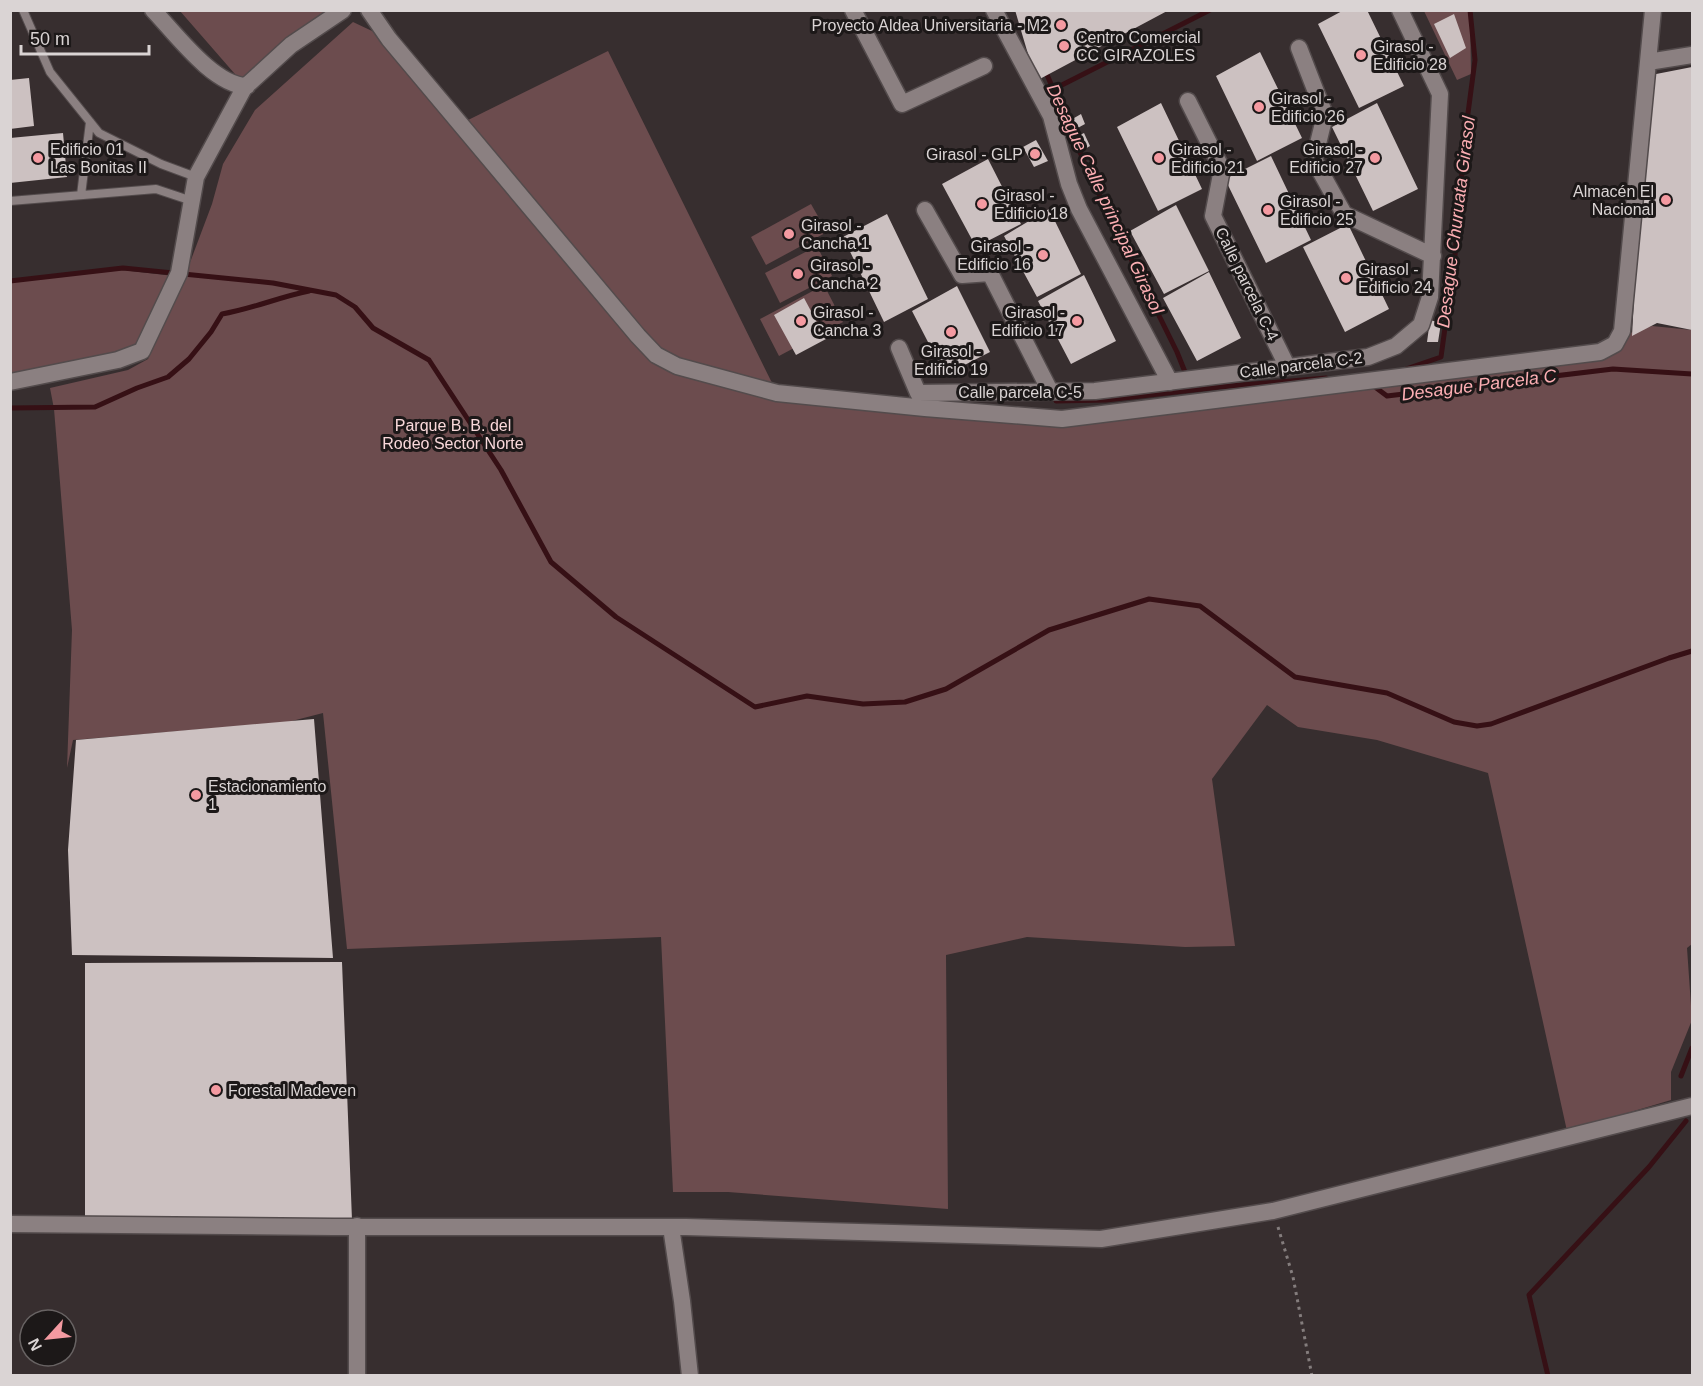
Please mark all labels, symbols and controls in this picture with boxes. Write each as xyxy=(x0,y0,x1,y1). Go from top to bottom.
place label: Proyecto Aldea Universitaria - M2 xyxy=(812,17,1049,34)
scale bar xyxy=(21,18,148,56)
marker: Proyecto Aldea Universitaria - M2 xyxy=(1054,18,1068,32)
text: 50 m xyxy=(30,29,70,49)
place label: Centro Comercial CC GIRAZOLES xyxy=(1076,29,1200,64)
place label: Girasol - Edificio 28 xyxy=(1373,38,1447,73)
marker: Centro Comercial CC GIRAZOLES xyxy=(1057,39,1071,53)
marker: Girasol - Edificio 28 xyxy=(1354,48,1368,62)
water label: Desague Calle principal Girasol xyxy=(1043,81,1168,318)
place label: Girasol - Edificio 26 xyxy=(1271,90,1345,125)
marker: Girasol - Edificio 26 xyxy=(1252,100,1266,114)
water label: Desague Churuata Girasol xyxy=(1433,114,1479,329)
place label: Edificio 01 Las Bonitas II xyxy=(50,141,147,176)
place label: Girasol - Edificio 21 xyxy=(1171,141,1245,176)
place label: Girasol - Edificio 27 xyxy=(1289,141,1363,176)
place label: Girasol - GLP xyxy=(926,146,1023,163)
marker: Girasol - GLP xyxy=(1028,147,1042,161)
marker: Edificio 01 Las Bonitas II xyxy=(31,151,45,165)
marker: Girasol - Edificio 21 xyxy=(1152,151,1166,165)
marker: Girasol - Edificio 27 xyxy=(1368,151,1382,165)
place label: Almacén El Nacional xyxy=(1573,183,1654,218)
place label: Girasol - Edificio 18 xyxy=(994,187,1068,222)
place label: Girasol - Edificio 25 xyxy=(1280,193,1354,228)
marker: Almacén El Nacional xyxy=(1659,193,1673,207)
marker: Girasol - Edificio 18 xyxy=(975,197,989,211)
marker: Girasol - Edificio 25 xyxy=(1261,203,1275,217)
place label: Girasol - Cancha 1 xyxy=(801,217,870,252)
street label: Calle parcela C-4 xyxy=(1212,225,1282,343)
marker: Girasol - Cancha 1 xyxy=(782,227,796,241)
place label: Girasol - Edificio 16 xyxy=(957,238,1031,273)
marker: Girasol - Edificio 16 xyxy=(1036,248,1050,262)
place label: Girasol - Cancha 2 xyxy=(810,257,879,292)
place label: Girasol - Edificio 24 xyxy=(1358,261,1432,296)
marker: Girasol - Cancha 2 xyxy=(791,267,805,281)
marker: Girasol - Edificio 24 xyxy=(1339,271,1353,285)
place label: Girasol - Cancha 3 xyxy=(813,304,882,339)
place label: Girasol - Edificio 17 xyxy=(991,304,1065,339)
marker: Girasol - Cancha 3 xyxy=(794,314,808,328)
marker: Girasol - Edificio 17 xyxy=(1070,314,1084,328)
marker: Girasol - Edificio 19 xyxy=(944,325,958,339)
place label: Girasol - Edificio 19 xyxy=(914,343,988,378)
street label: Calle parcela C-2 xyxy=(1239,349,1363,381)
water label: Desague Parcela C xyxy=(1400,365,1559,404)
street label: Calle parcela C-5 xyxy=(958,384,1082,401)
park label: Parque B. B. del Rodeo Sector Norte xyxy=(382,417,524,452)
place label: Estacionamiento 1 xyxy=(208,778,326,813)
marker: Estacionamiento 1 xyxy=(189,788,203,802)
place label: Forestal Madeven xyxy=(228,1082,356,1099)
marker: Forestal Madeven xyxy=(209,1083,223,1097)
north arrow xyxy=(18,1308,78,1368)
text: N xyxy=(25,1336,45,1354)

